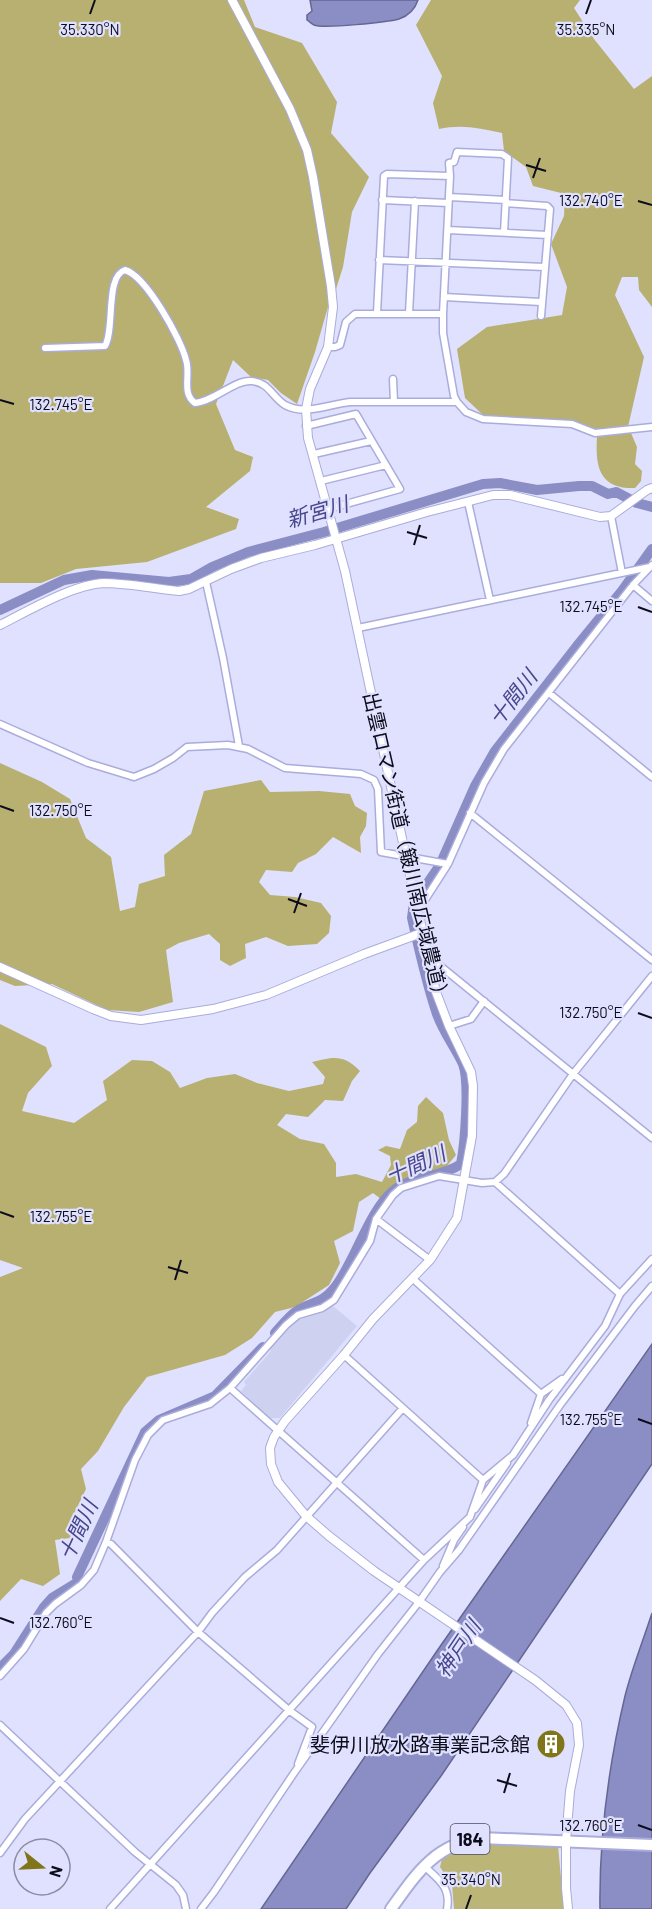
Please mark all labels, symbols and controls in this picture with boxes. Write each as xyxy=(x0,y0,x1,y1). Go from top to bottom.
text: 35.330°N xyxy=(60,20,120,38)
text: 35.335°N xyxy=(557,20,615,38)
text: 132.740°E xyxy=(559,191,623,209)
text: 132.745°E xyxy=(29,395,93,413)
water label: 新宮川 xyxy=(283,490,353,532)
text: 132.745°E xyxy=(559,597,623,615)
water label: 十間川 xyxy=(483,663,542,730)
street label: 出雲ロマン街道（簸川南広域農道） xyxy=(359,689,455,1007)
text: 132.750°E xyxy=(29,801,93,819)
text: 132.750°E xyxy=(559,1003,623,1021)
water label: 十間川 xyxy=(381,1139,451,1188)
text: 132.755°E xyxy=(30,1207,92,1225)
text: 132.755°E xyxy=(560,1410,622,1428)
water label: 十間川 xyxy=(52,1494,102,1564)
text: 132.760°E xyxy=(29,1613,93,1631)
water label: 神戸川 xyxy=(429,1613,486,1681)
building icon: 斐伊川放水路事業記念館 xyxy=(535,1728,567,1760)
place label: 斐伊川放水路事業記念館 xyxy=(310,1732,530,1756)
text: 132.760°E xyxy=(559,1816,623,1834)
road number: 184 xyxy=(450,1824,490,1854)
north arrow xyxy=(12,1837,72,1897)
text: N xyxy=(46,1864,67,1880)
text: 35.340°N xyxy=(441,1870,501,1888)

